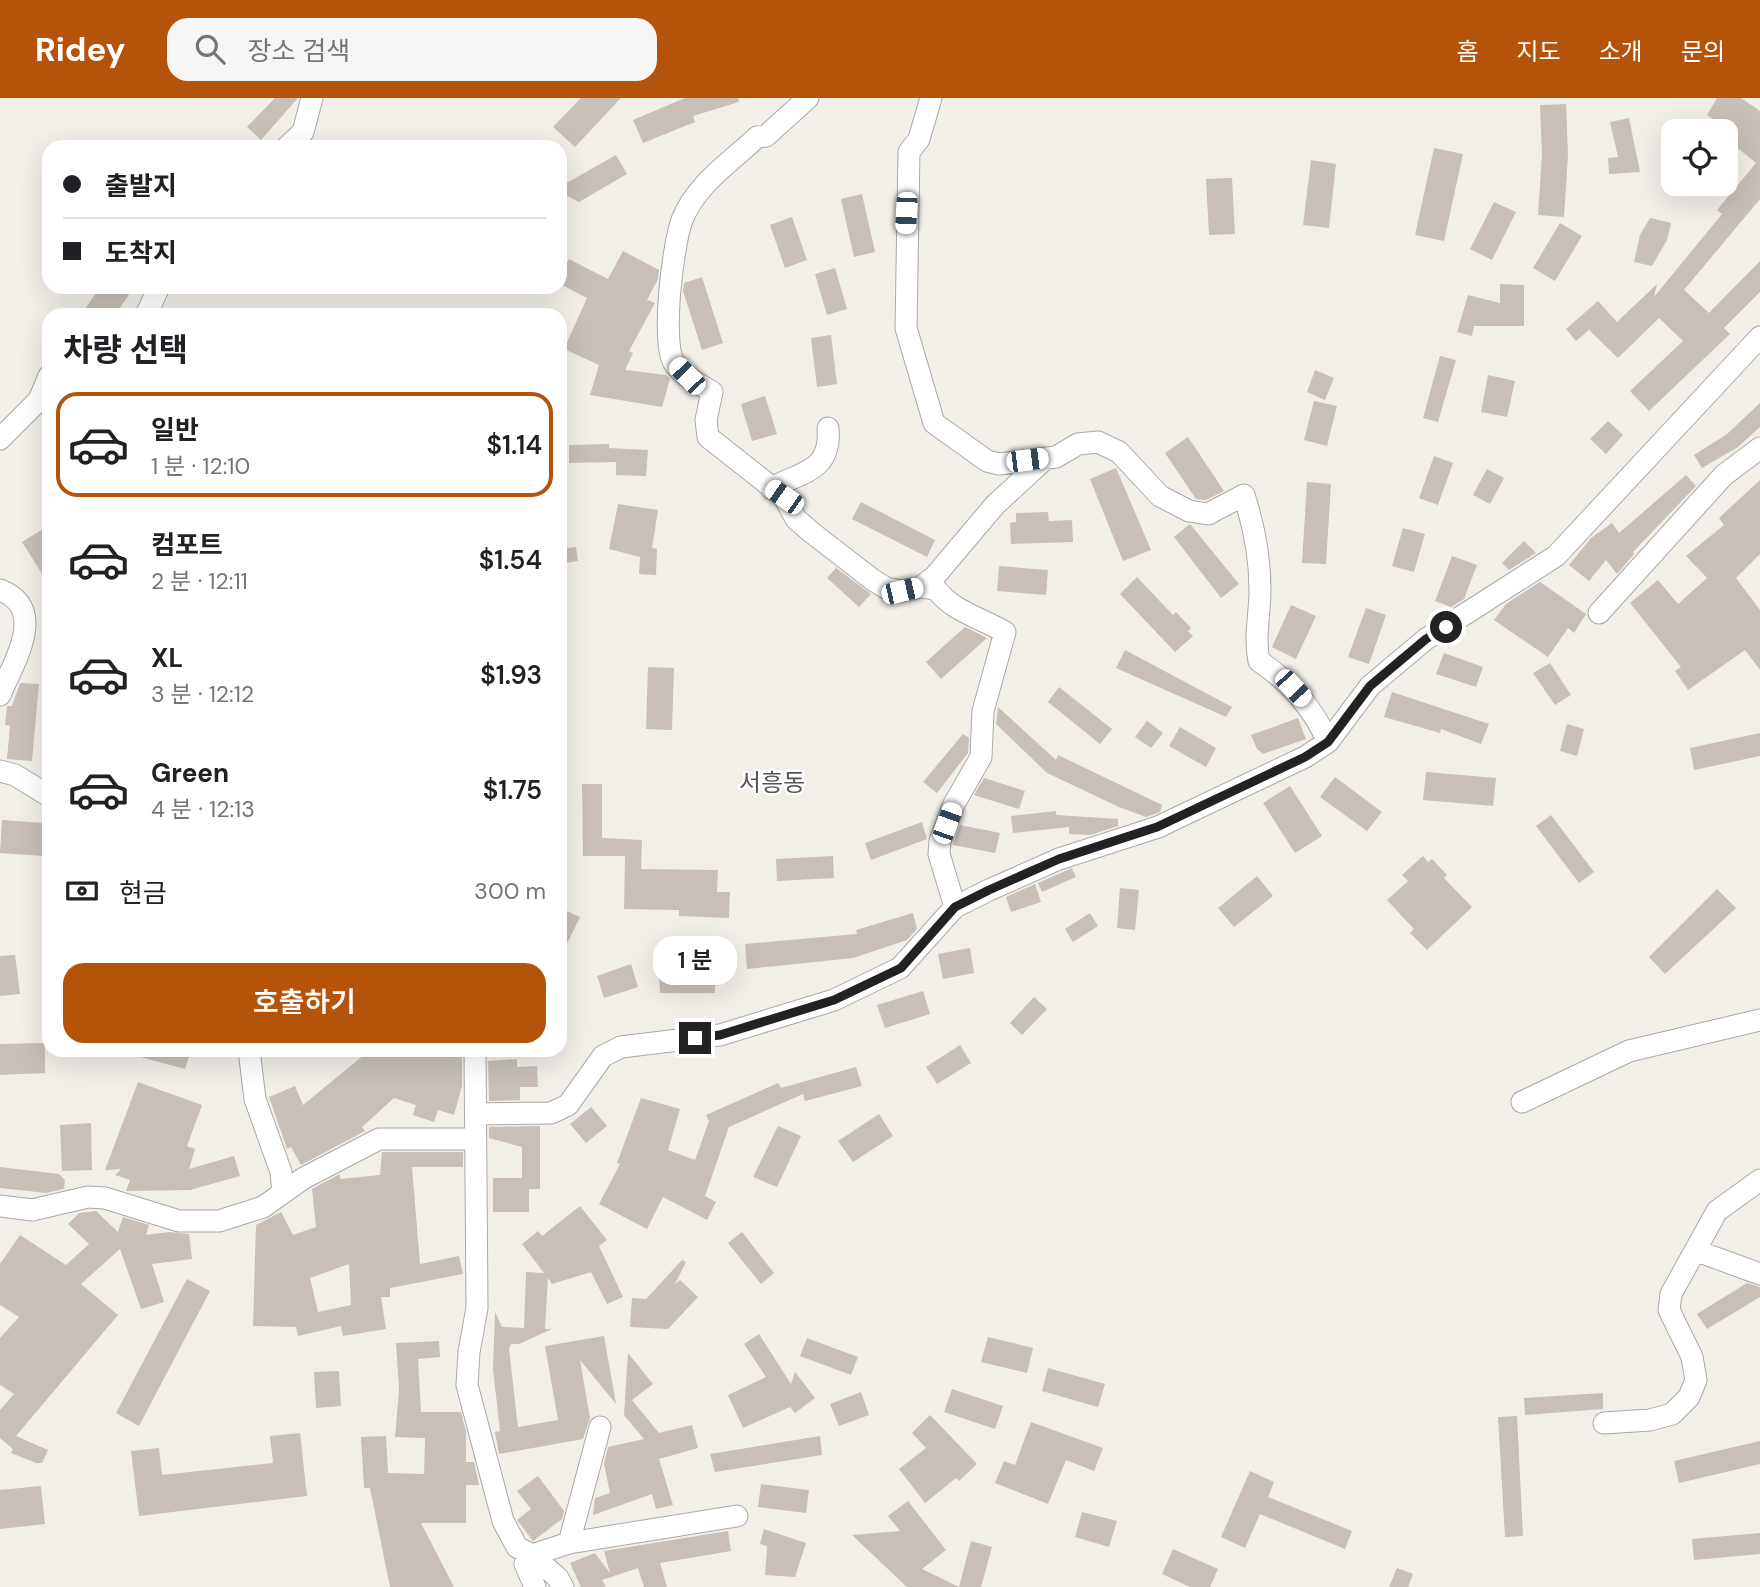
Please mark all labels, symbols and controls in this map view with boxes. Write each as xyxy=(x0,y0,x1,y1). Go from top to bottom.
search box xyxy=(167,18,657,81)
text: Ridey xyxy=(35,28,125,71)
icon: search xyxy=(191,30,229,68)
text: 장소 검색 xyxy=(247,34,350,68)
text: 홈 xyxy=(1456,36,1478,67)
text: 지도 xyxy=(1516,36,1561,67)
text: 소개 xyxy=(1599,36,1643,67)
text: 문의 xyxy=(1681,36,1725,67)
map controls xyxy=(1661,119,1738,196)
button: locate xyxy=(1661,119,1738,196)
text: 출발지 xyxy=(105,169,177,203)
car xyxy=(895,191,918,235)
text: 도착지 xyxy=(105,236,177,270)
text: 차량 선택 xyxy=(63,329,188,371)
car xyxy=(665,354,710,398)
icon: car xyxy=(67,413,130,476)
text: 일반 xyxy=(151,413,199,447)
text: $1.14 xyxy=(486,428,542,462)
car xyxy=(1005,447,1050,473)
text: 1 분 · 12:10 xyxy=(151,451,250,481)
car xyxy=(761,476,808,518)
icon: car xyxy=(67,528,130,591)
text: 컴포트 xyxy=(151,528,223,562)
text: $1.54 xyxy=(479,543,542,577)
text: 2 분 · 12:11 xyxy=(151,566,248,596)
car xyxy=(880,576,925,606)
route start xyxy=(1430,611,1462,643)
text: XL xyxy=(151,641,183,675)
icon: car xyxy=(67,643,130,706)
text: $1.93 xyxy=(480,658,542,692)
car xyxy=(1271,665,1316,711)
text: 3 분 · 12:12 xyxy=(151,679,254,709)
text: Green xyxy=(151,756,229,790)
icon: car xyxy=(67,758,130,821)
district label: 서흥동 xyxy=(739,767,805,798)
text: $1.75 xyxy=(483,773,542,807)
text: 4 분 · 12:13 xyxy=(151,794,255,824)
car xyxy=(930,800,965,846)
icon: cash xyxy=(63,872,101,910)
text: 현금 xyxy=(119,876,167,910)
text: 300 m xyxy=(474,876,546,906)
callout: 1 분 xyxy=(653,936,737,986)
text: 1 분 xyxy=(678,945,712,975)
button: 호출하기 xyxy=(63,963,546,1043)
route end xyxy=(679,1022,711,1054)

